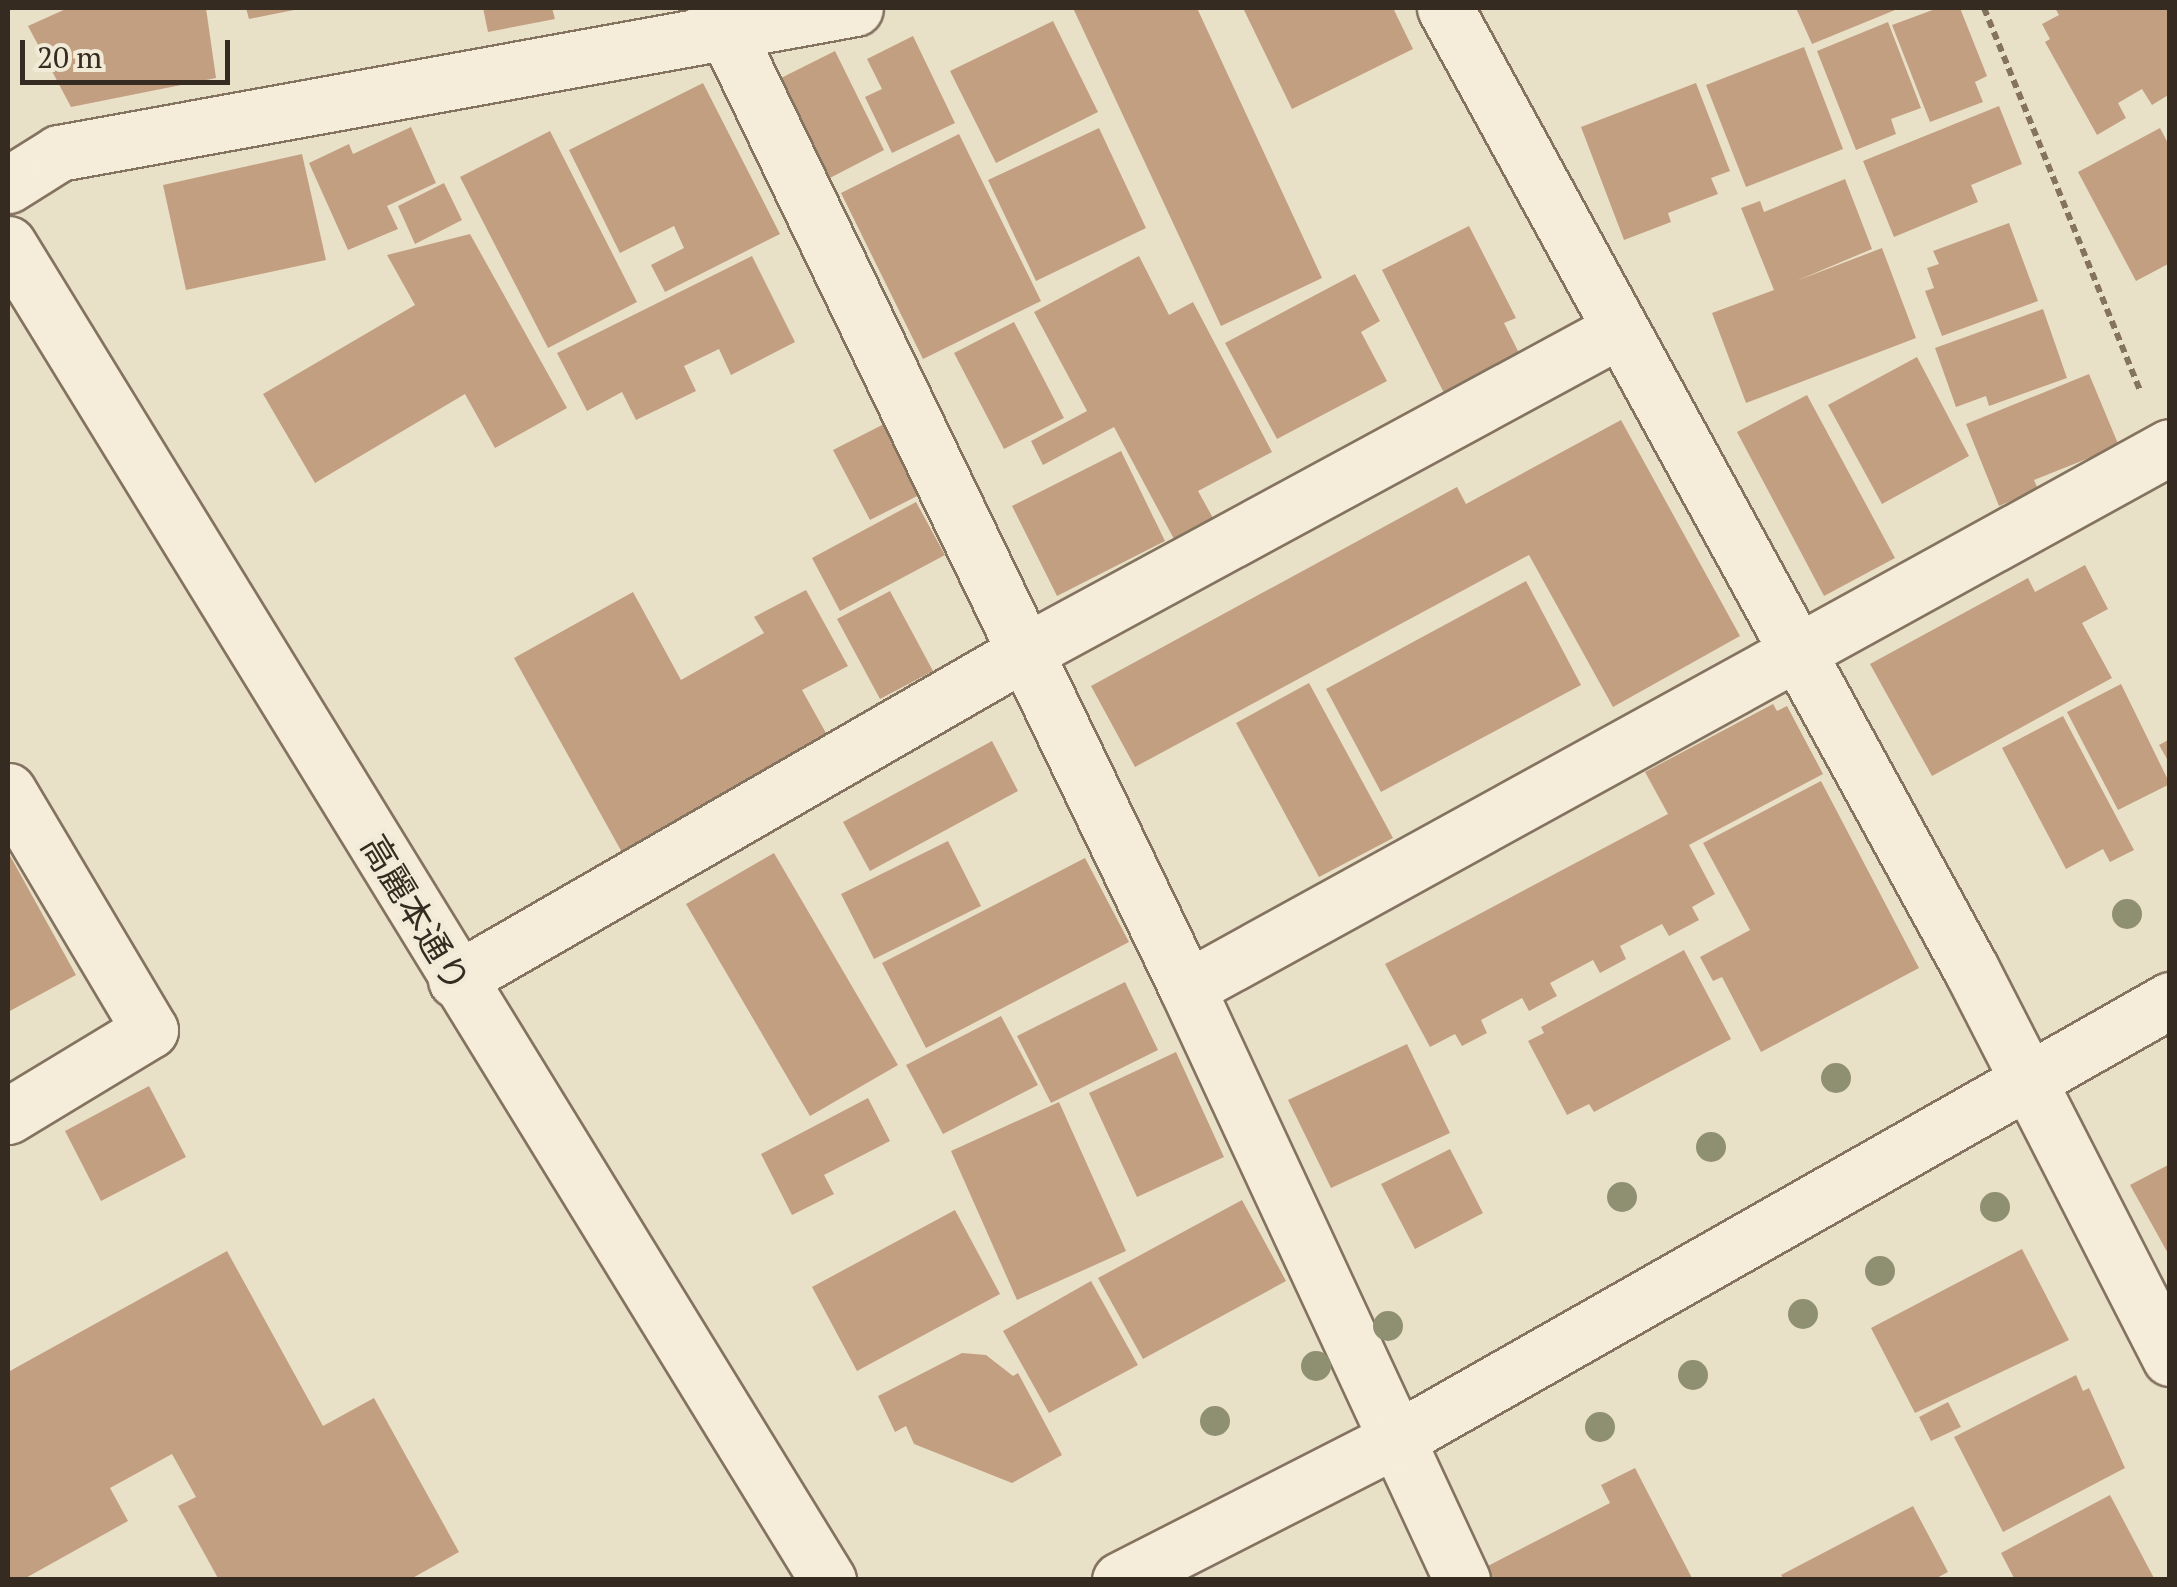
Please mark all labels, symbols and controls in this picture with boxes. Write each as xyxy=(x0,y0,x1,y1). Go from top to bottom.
scale bar xyxy=(25,20,235,82)
text: 20 m xyxy=(37,37,102,77)
street label: 高麗本通り xyxy=(353,827,479,999)

